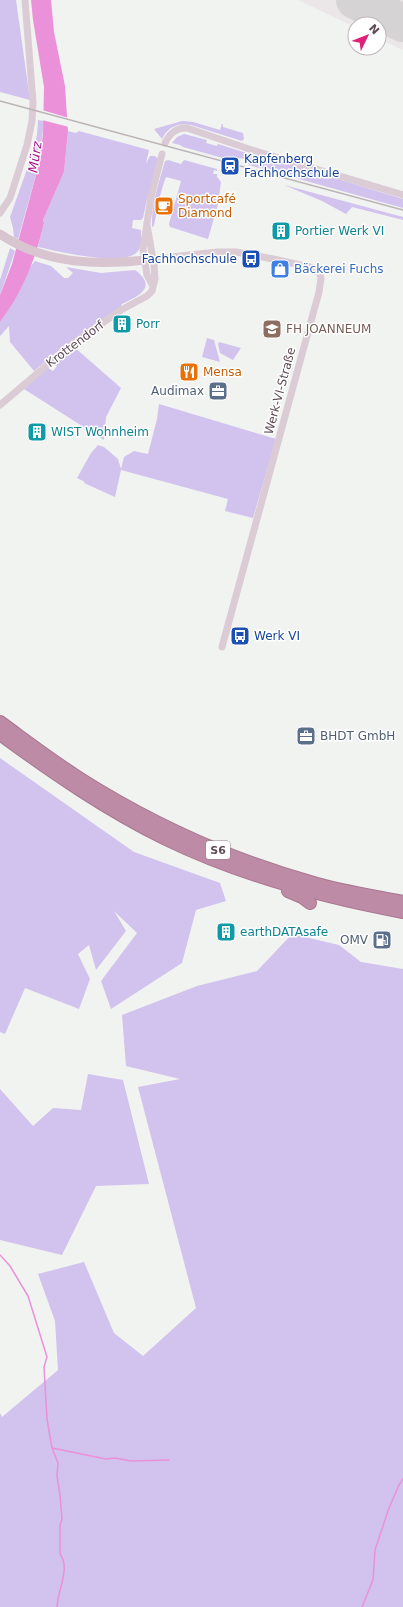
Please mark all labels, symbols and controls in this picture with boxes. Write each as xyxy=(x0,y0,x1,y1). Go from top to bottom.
north arrow xyxy=(347,16,387,56)
text: N xyxy=(366,22,382,37)
water label: Mürz xyxy=(25,139,45,174)
place label: Kapfenberg Fachhochschule xyxy=(244,152,339,180)
station icon: Kapfenberg Fachhochschule xyxy=(219,155,241,177)
place label: Sportcafé Diamond xyxy=(178,192,236,220)
cafe icon: Sportcafé Diamond xyxy=(153,195,175,217)
building icon: Portier Werk VI xyxy=(270,220,292,242)
place label: Portier Werk VI xyxy=(295,224,384,238)
bus stop icon: Fachhochschule xyxy=(240,248,262,270)
place label: Fachhochschule xyxy=(142,252,237,266)
shop icon: Bäckerei Fuchs xyxy=(269,258,291,280)
place label: Bäckerei Fuchs xyxy=(294,262,384,276)
building icon: Porr xyxy=(111,313,133,335)
street label: Krottendorf xyxy=(43,317,107,370)
place label: Porr xyxy=(136,317,160,331)
school or university icon: FH JOANNEUM xyxy=(261,318,283,340)
place label: FH JOANNEUM xyxy=(286,322,371,336)
street label: Werk-VI-Straße xyxy=(262,346,298,436)
restaurant icon: Mensa xyxy=(178,361,200,383)
place label: Mensa xyxy=(203,365,242,379)
office icon: Audimax xyxy=(207,380,229,402)
place label: Audimax xyxy=(151,384,204,398)
building icon: WIST Wohnheim xyxy=(26,421,48,443)
place label: WIST Wohnheim xyxy=(51,425,149,439)
bus stop icon: Werk VI xyxy=(229,625,251,647)
place label: Werk VI xyxy=(254,629,300,643)
office icon: BHDT GmbH xyxy=(295,725,317,747)
place label: BHDT GmbH xyxy=(320,729,395,743)
road number: S6 xyxy=(206,841,230,859)
building icon: earthDATAsafe xyxy=(215,921,237,943)
place label: earthDATAsafe xyxy=(240,925,328,939)
fuel station icon: OMV xyxy=(371,929,393,951)
place label: OMV xyxy=(340,933,369,947)

